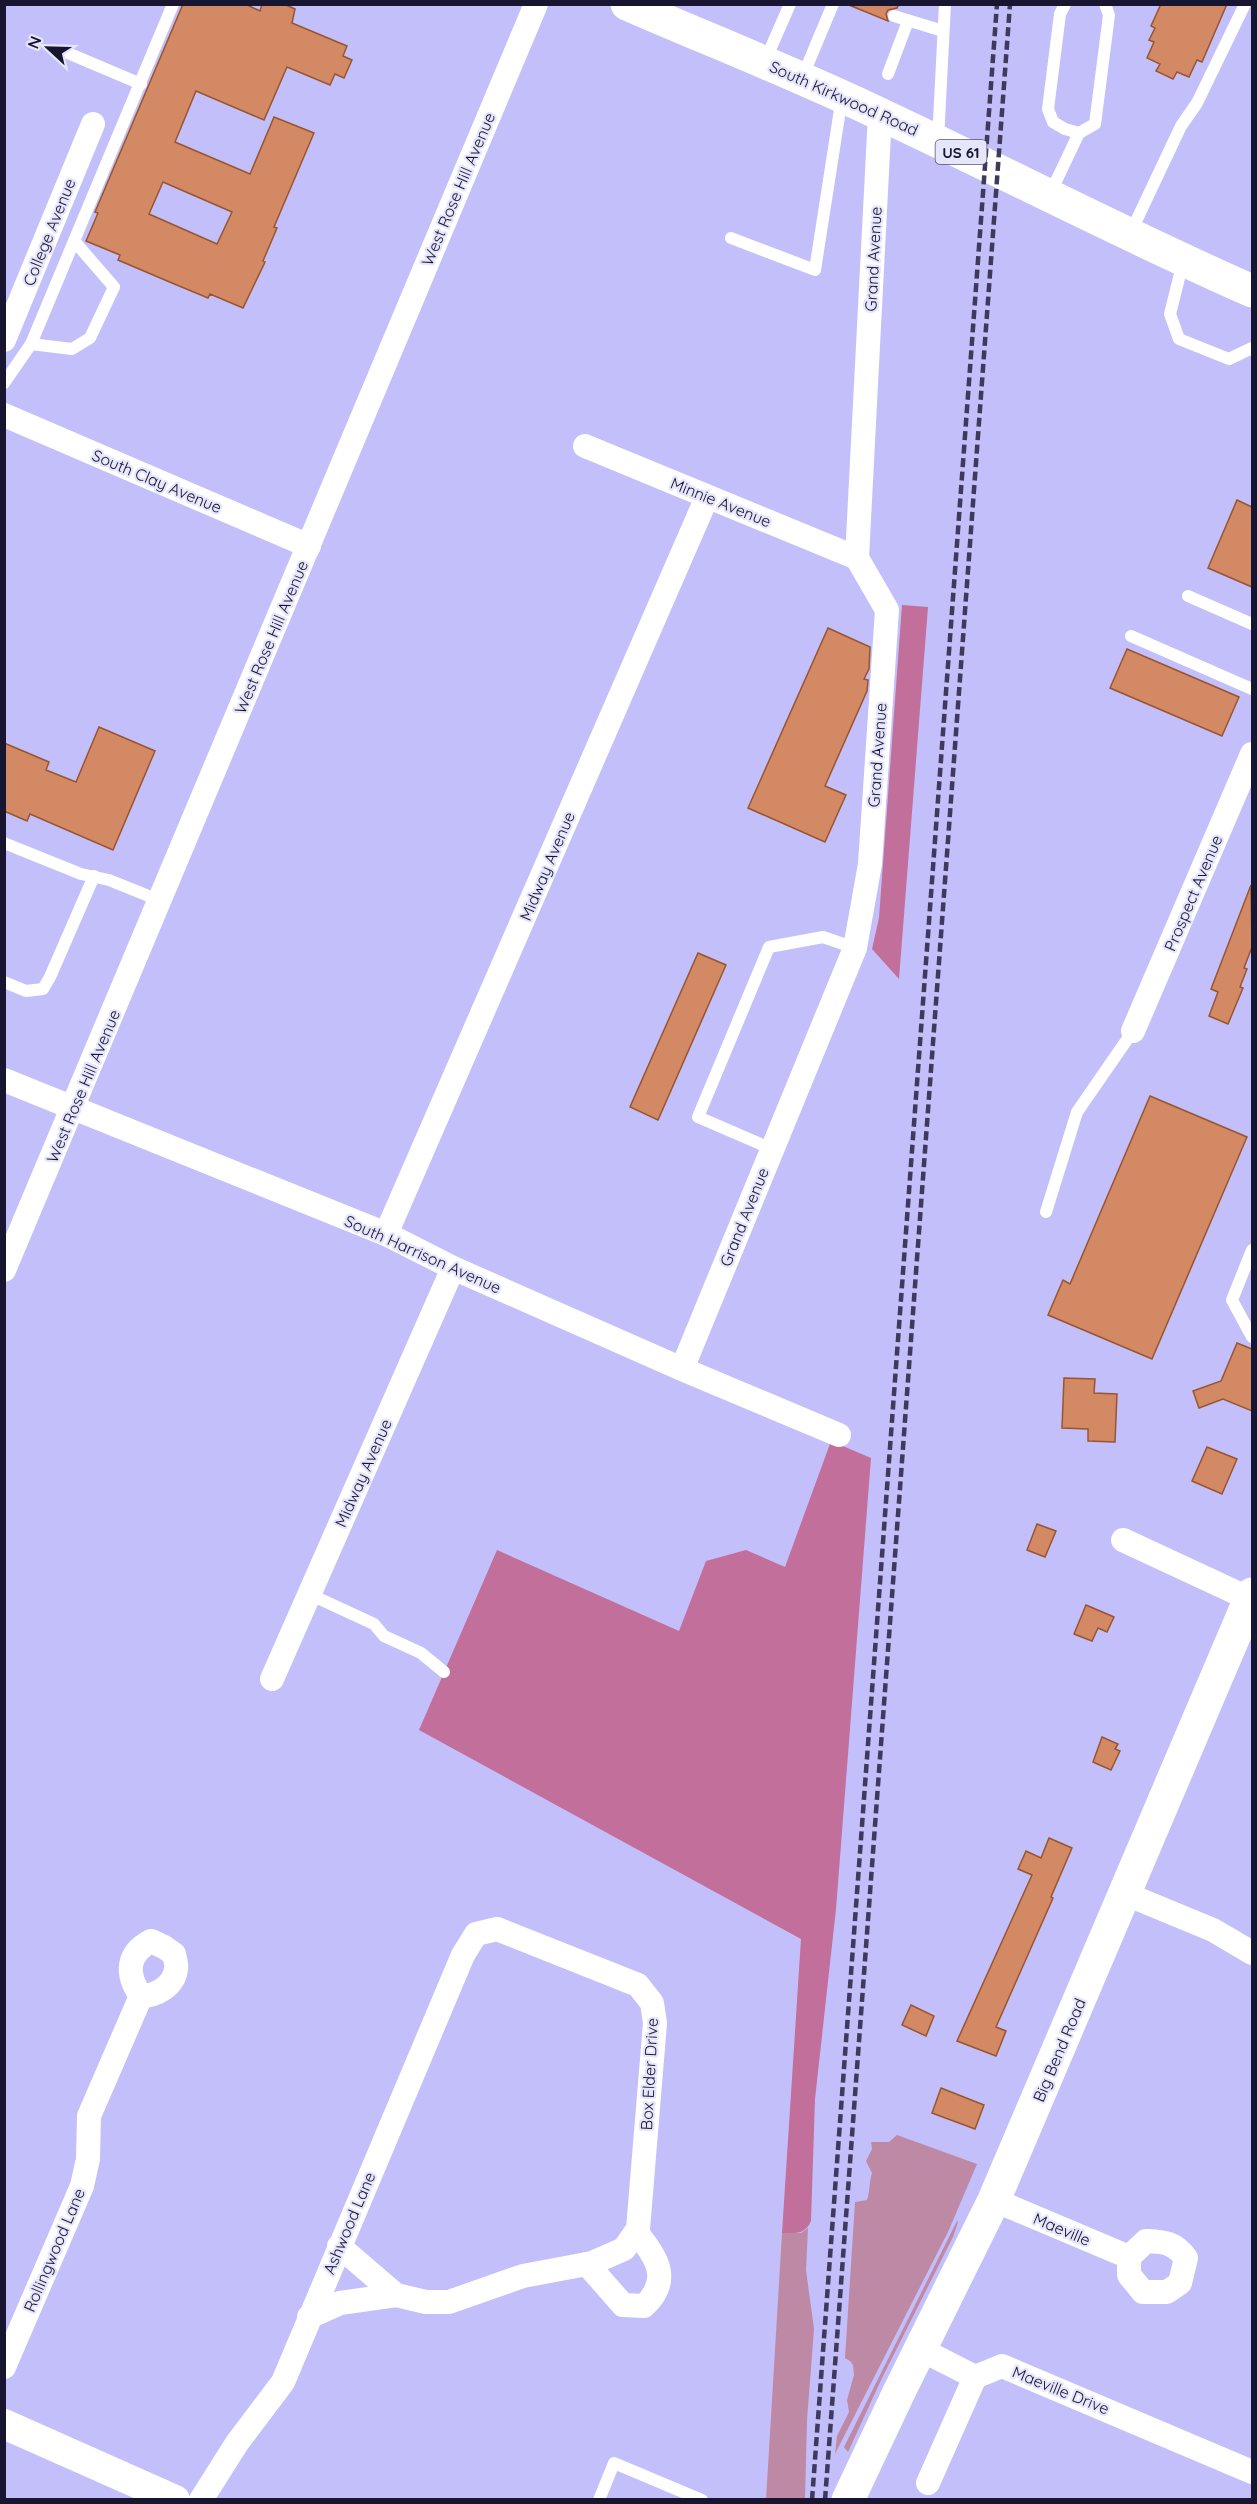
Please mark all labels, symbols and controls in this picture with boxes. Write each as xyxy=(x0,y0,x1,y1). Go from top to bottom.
north arrow xyxy=(18,18,78,78)
text: N xyxy=(23,33,46,52)
street label: South Kirkwood Road xyxy=(767,56,921,140)
street label: West Rose Hill Avenue xyxy=(417,110,499,268)
road number: US 61 xyxy=(936,140,986,164)
street label: College Avenue xyxy=(18,175,80,289)
street label: Grand Avenue xyxy=(860,206,886,312)
street label: South Clay Avenue xyxy=(89,445,225,517)
street label: Minnie Avenue xyxy=(668,473,774,531)
street label: West Rose Hill Avenue xyxy=(230,558,312,716)
street label: Grand Avenue xyxy=(863,702,891,808)
street label: Midway Avenue xyxy=(515,809,579,923)
street label: Prospect Avenue xyxy=(1160,832,1226,954)
street label: West Rose Hill Avenue xyxy=(42,1007,124,1165)
street label: Grand Avenue xyxy=(715,1165,773,1269)
street label: South Harrison Avenue xyxy=(342,1210,504,1298)
street label: Midway Avenue xyxy=(330,1416,396,1530)
street label: Big Bend Road xyxy=(1028,1995,1090,2105)
street label: Box Elder Drive xyxy=(636,2017,662,2131)
street label: Ashwood Lane xyxy=(319,2169,379,2277)
street label: Rollingwood Lane xyxy=(19,2185,89,2315)
street label: Maeville xyxy=(1030,2208,1094,2250)
street label: Maeville Drive xyxy=(1010,2361,1112,2419)

